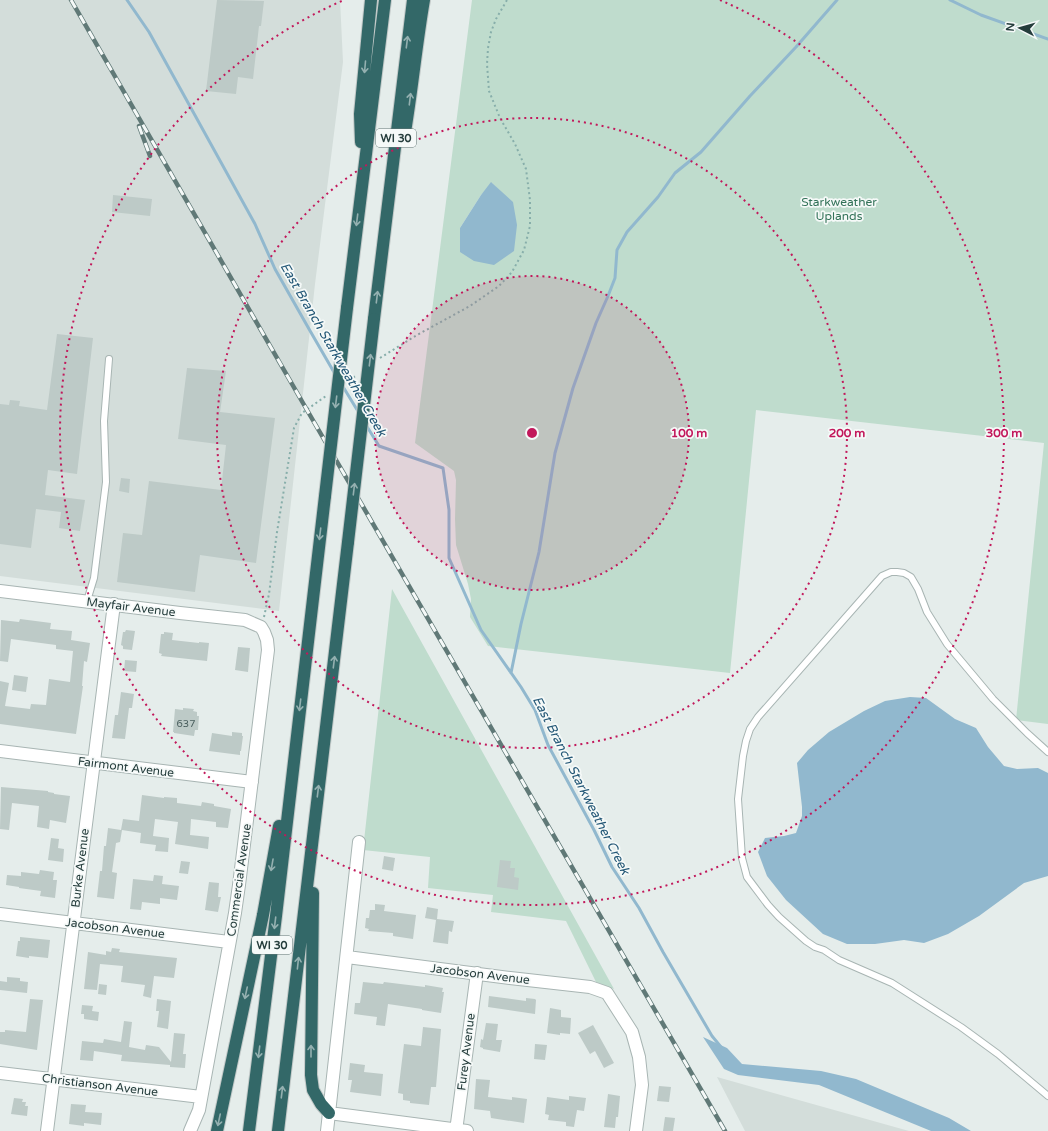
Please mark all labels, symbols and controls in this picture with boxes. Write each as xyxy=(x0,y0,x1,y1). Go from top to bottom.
north arrow xyxy=(1000,8,1040,48)
text: N xyxy=(1004,22,1017,32)
one-way arrow xyxy=(404,36,411,49)
one-way arrow xyxy=(361,60,368,73)
one-way arrow xyxy=(406,93,414,106)
road number: WI 30 xyxy=(376,129,416,147)
park label: Starkweather Uplands xyxy=(801,195,877,223)
one-way arrow xyxy=(354,213,361,226)
water label: East Branch Starkweather Creek xyxy=(277,260,390,440)
one-way arrow xyxy=(373,291,381,304)
one-way arrow xyxy=(366,354,373,367)
one-way arrow xyxy=(332,395,339,408)
centre of rings xyxy=(525,426,539,440)
text: 100 m xyxy=(671,426,707,440)
text: 200 m xyxy=(829,426,865,440)
text: 300 m xyxy=(986,426,1022,440)
one-way arrow xyxy=(350,483,358,496)
one-way arrow xyxy=(316,527,324,540)
street label: Mayfair Avenue xyxy=(86,595,176,619)
one-way arrow xyxy=(330,655,337,668)
water label: East Branch Starkweather Creek xyxy=(529,693,634,878)
one-way arrow xyxy=(296,698,304,711)
house number: 637 xyxy=(177,718,195,730)
street label: Fairmont Avenue xyxy=(77,754,175,780)
one-way arrow xyxy=(314,785,322,798)
street label: Commercial Avenue xyxy=(224,822,254,937)
street label: Burke Avenue xyxy=(68,828,92,908)
one-way arrow xyxy=(267,858,275,871)
street label: Jacobson Avenue xyxy=(65,915,166,941)
one-way arrow xyxy=(271,916,279,929)
road number: WI 30 xyxy=(252,936,292,954)
one-way arrow xyxy=(294,957,301,970)
street label: Jacobson Avenue xyxy=(430,961,531,987)
one-way arrow xyxy=(242,986,250,999)
street label: Furey Avenue xyxy=(454,1012,478,1091)
one-way arrow xyxy=(255,1045,263,1058)
one-way arrow xyxy=(307,1045,315,1058)
street label: Christianson Avenue xyxy=(41,1071,159,1099)
one-way arrow xyxy=(279,1086,286,1099)
one-way arrow xyxy=(215,1113,223,1126)

